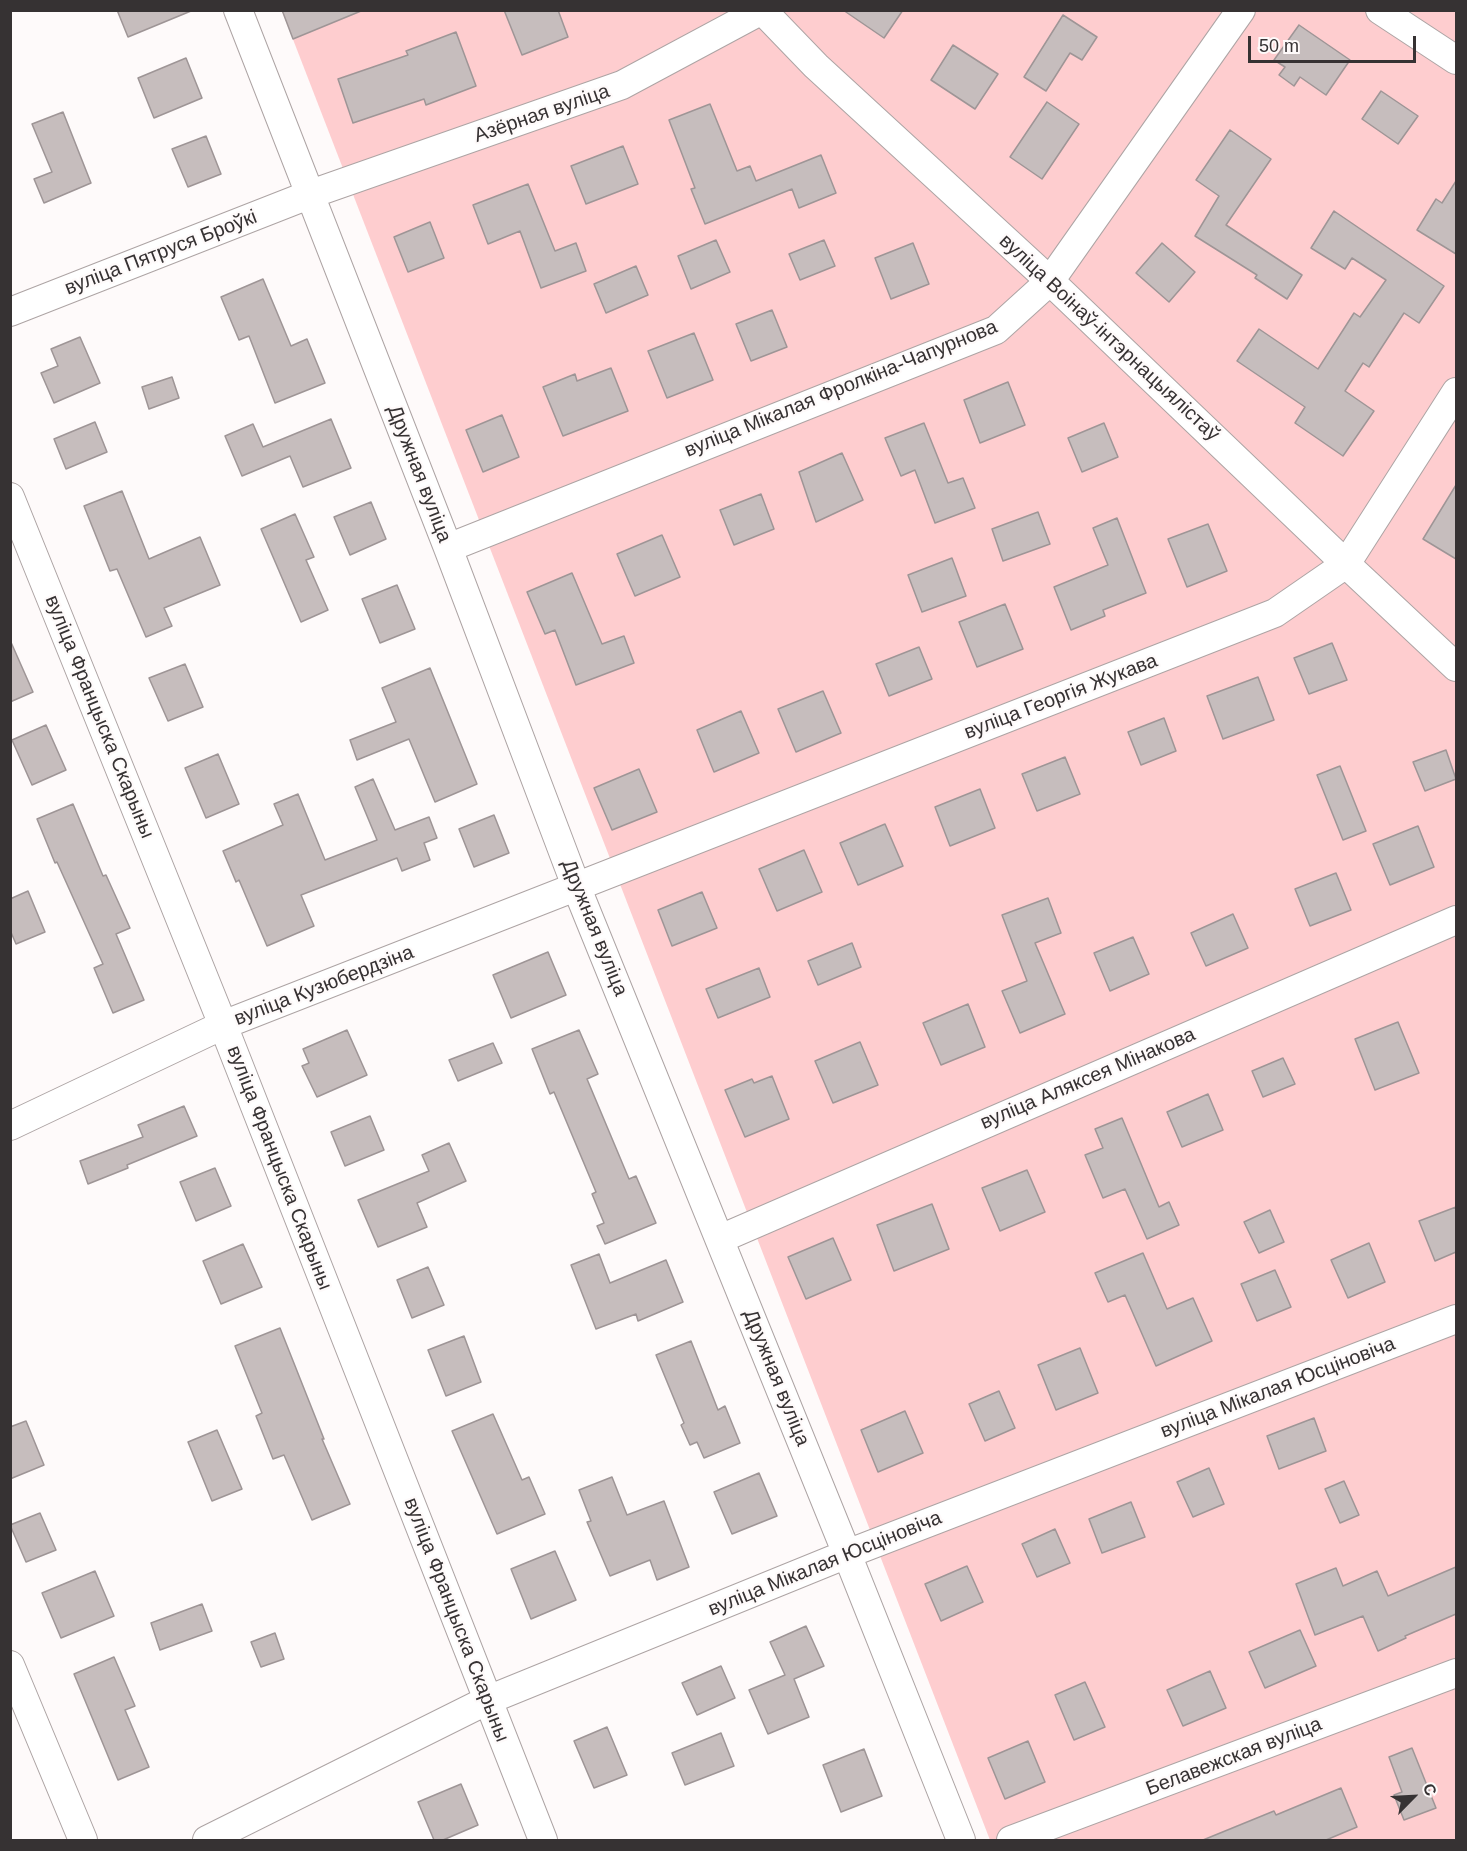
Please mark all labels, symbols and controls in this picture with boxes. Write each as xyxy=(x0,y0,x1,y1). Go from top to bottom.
scale bar xyxy=(1251,24,1419,62)
text: 50 m xyxy=(1259,36,1299,56)
street label: Азёрная вуліца xyxy=(471,80,613,148)
street label: вуліца Пятруся Броўкі xyxy=(61,205,261,301)
street label: вуліца Воінаў-інтэрнацыялістаў xyxy=(994,229,1224,447)
street label: вуліца Мікалая Фролкіна-Чапурнова xyxy=(681,315,1001,463)
street label: Дружная вуліца xyxy=(382,402,456,546)
street label: вуліца Францыска Скарыны xyxy=(39,592,159,842)
street label: вуліца Георгія Жукава xyxy=(961,649,1161,745)
street label: Дружная вуліца xyxy=(556,856,632,1000)
street label: вуліца Кузюбердзіна xyxy=(231,941,417,1031)
street label: вуліца Аляксея Мінакова xyxy=(977,1023,1199,1135)
street label: вуліца Францыска Скарыны xyxy=(221,1042,337,1294)
street label: Дружная вуліца xyxy=(738,1306,814,1450)
street label: вуліца Мікалая Юсціновіча xyxy=(1157,1332,1399,1444)
street label: вуліца Францыска Скарыны xyxy=(398,1494,514,1746)
street label: вуліца Мікалая Юсціновіча xyxy=(705,1506,945,1622)
street label: Белавежская вуліца xyxy=(1143,1712,1325,1802)
north arrow xyxy=(1383,1767,1443,1827)
text: С xyxy=(1420,1781,1440,1798)

